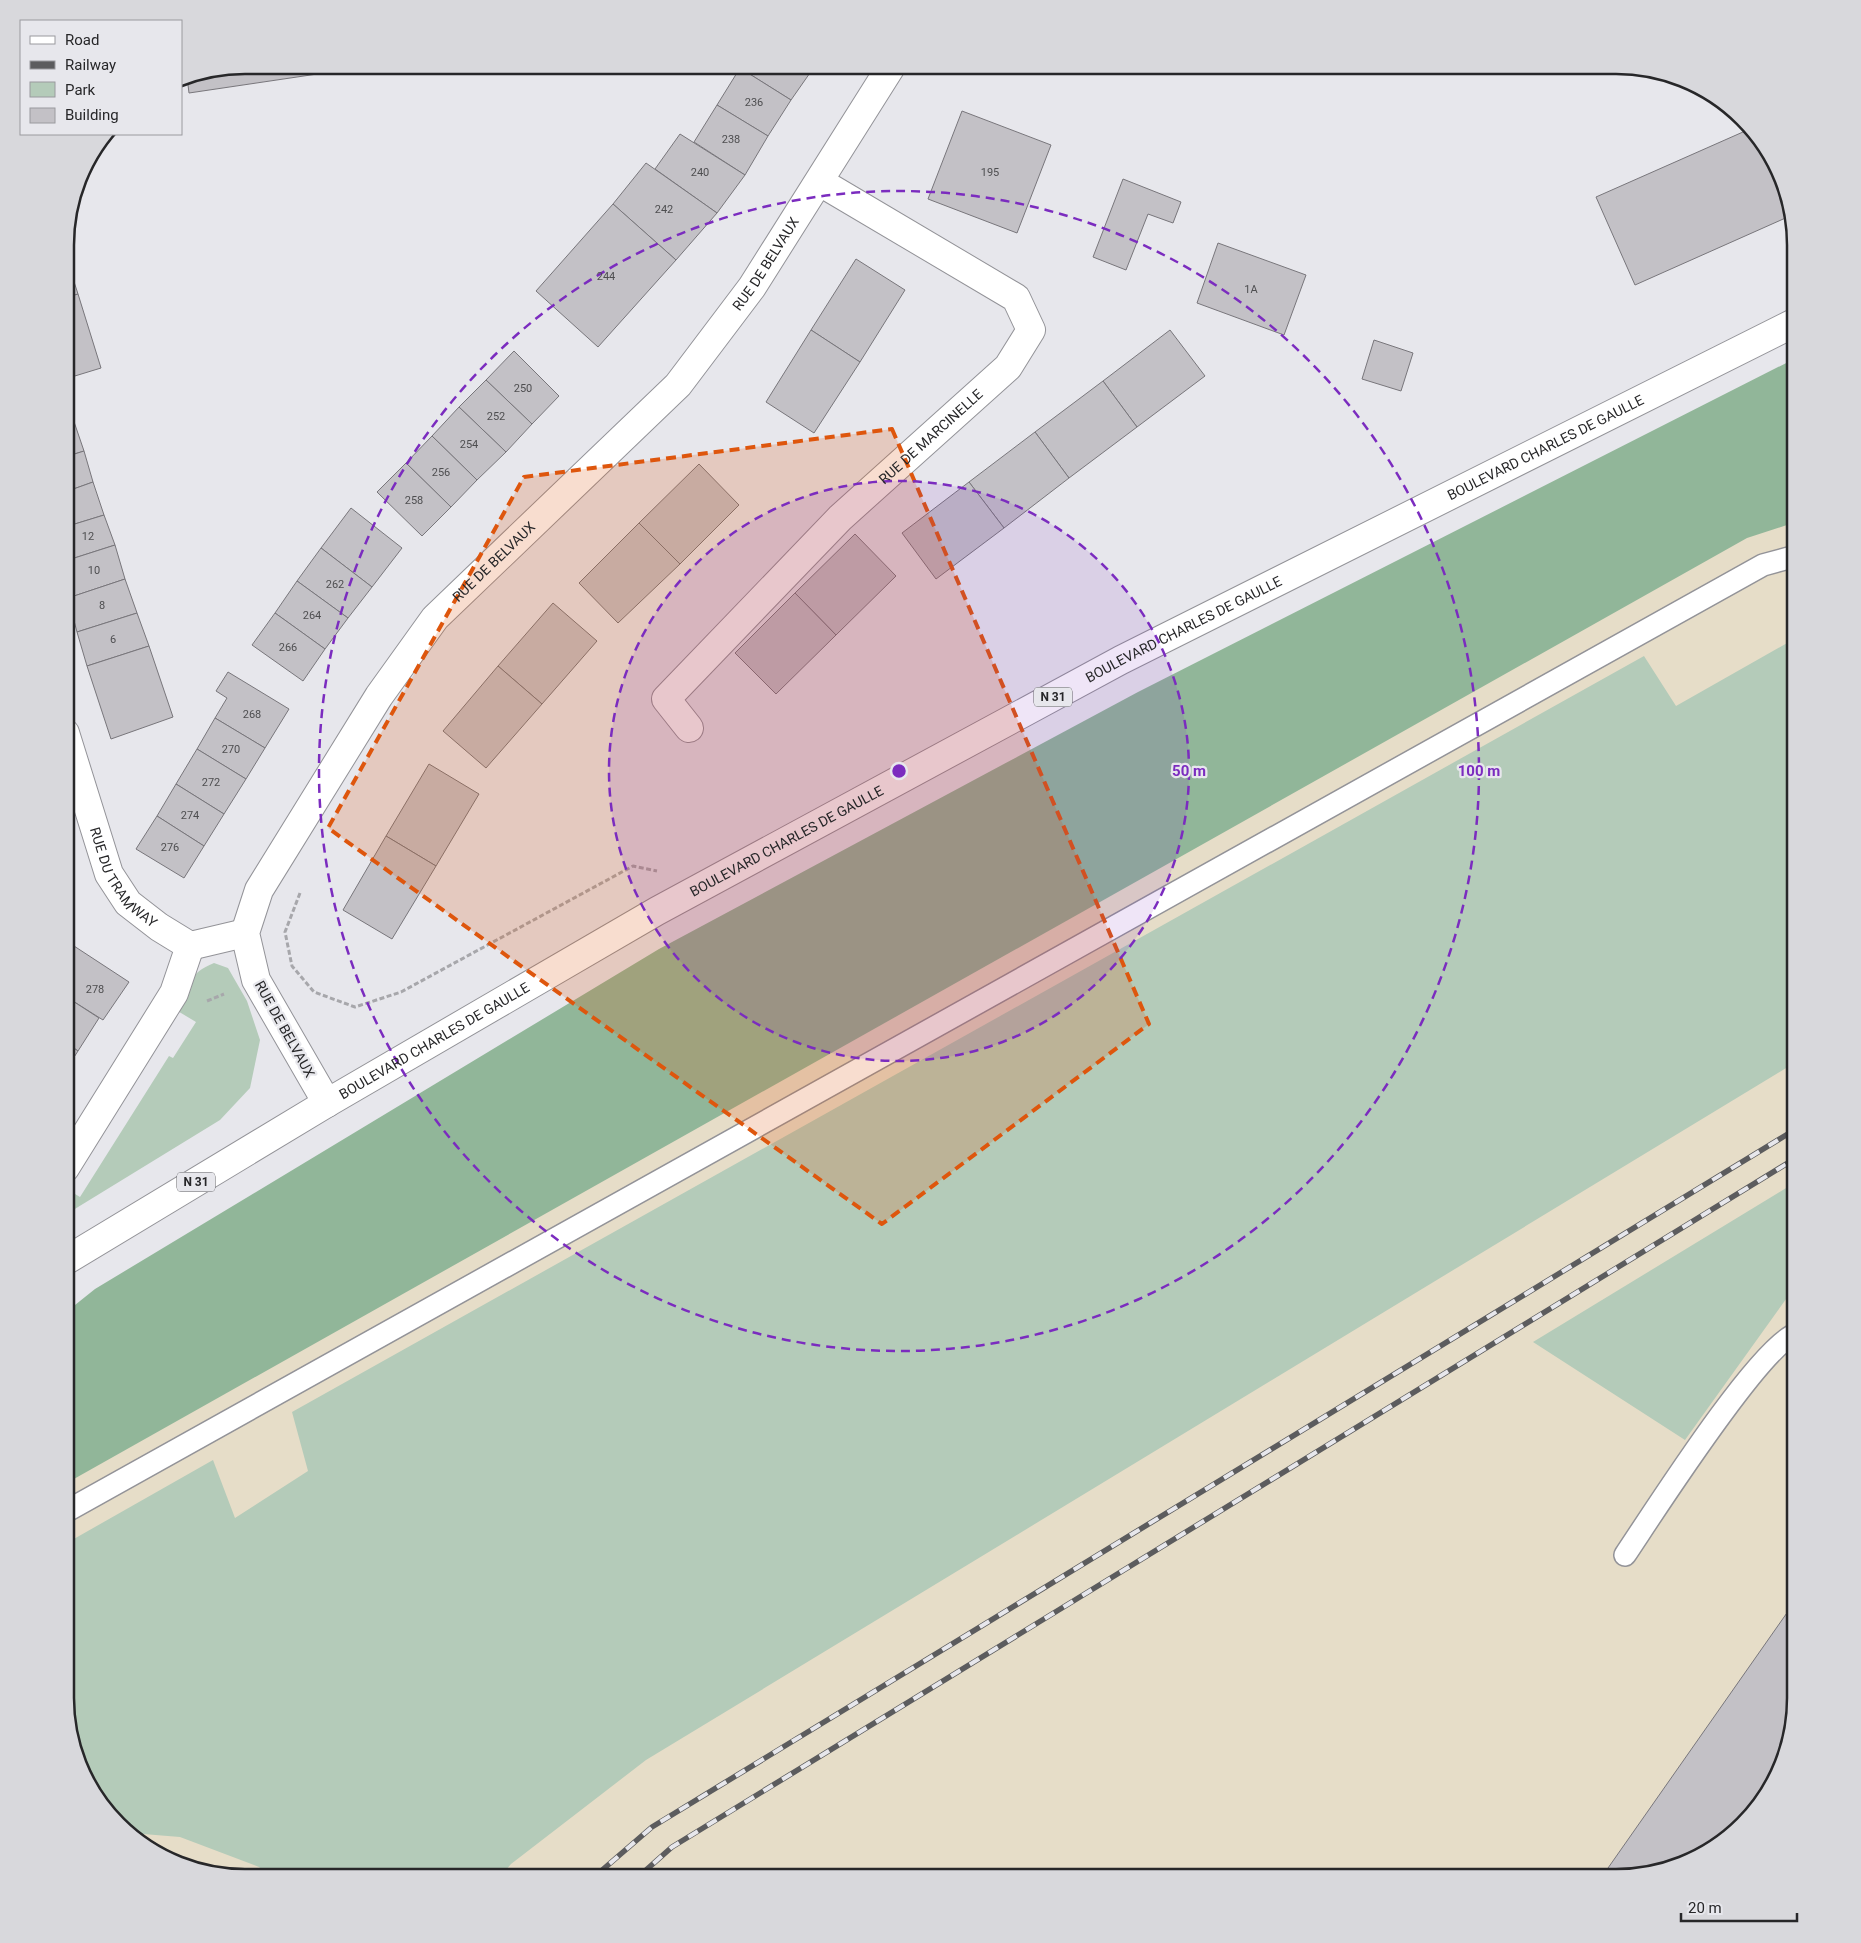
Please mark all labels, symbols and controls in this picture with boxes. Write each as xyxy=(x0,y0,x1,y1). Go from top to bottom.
legend xyxy=(20,20,182,135)
text: Road xyxy=(65,31,99,49)
text: Railway xyxy=(65,56,116,74)
text: Park xyxy=(65,81,96,99)
house number: 236 xyxy=(745,96,763,109)
text: Building xyxy=(65,106,119,124)
house number: 238 xyxy=(722,133,740,146)
house number: 240 xyxy=(691,166,709,179)
house number: 195 xyxy=(981,166,999,179)
house number: 242 xyxy=(655,203,673,216)
street label: RUE DE BELVAUX xyxy=(729,214,802,314)
house number: 244 xyxy=(597,270,615,283)
house number: 1A xyxy=(1244,283,1259,296)
house number: 250 xyxy=(514,382,532,395)
street label: RUE DE MARCINELLE xyxy=(876,386,986,487)
street label: BOULEVARD CHARLES DE GAULLE xyxy=(1445,392,1646,503)
house number: 252 xyxy=(487,410,505,423)
house number: 254 xyxy=(460,438,478,451)
house number: 256 xyxy=(432,466,450,479)
house number: 258 xyxy=(405,494,423,507)
street label: RUE DE BELVAUX xyxy=(449,518,538,605)
house number: 12 xyxy=(82,530,94,543)
house number: 10 xyxy=(88,564,100,577)
street label: BOULEVARD CHARLES DE GAULLE xyxy=(1083,573,1284,686)
house number: 262 xyxy=(326,578,344,591)
house number: 8 xyxy=(99,599,105,612)
house number: 264 xyxy=(303,609,321,622)
house number: 6 xyxy=(110,633,116,646)
house number: 266 xyxy=(279,641,297,654)
road number: N 31 xyxy=(1034,688,1072,706)
house number: 268 xyxy=(243,708,261,721)
house number: 270 xyxy=(222,743,240,756)
centre of rings xyxy=(890,762,908,780)
text: 50 m xyxy=(1172,762,1206,780)
text: 100 m xyxy=(1458,762,1500,780)
house number: 272 xyxy=(202,776,220,789)
street label: BOULEVARD CHARLES DE GAULLE xyxy=(687,782,886,900)
house number: 274 xyxy=(181,809,199,822)
street label: RUE DU TRAMWAY xyxy=(87,825,161,931)
house number: 276 xyxy=(161,841,179,854)
street label: RUE DE BELVAUX xyxy=(252,978,318,1080)
street label: BOULEVARD CHARLES DE GAULLE xyxy=(336,979,532,1102)
house number: 278 xyxy=(86,983,104,996)
road number: N 31 xyxy=(177,1172,215,1192)
scale bar xyxy=(1681,1890,1797,1922)
text: 20 m xyxy=(1688,1899,1722,1917)

